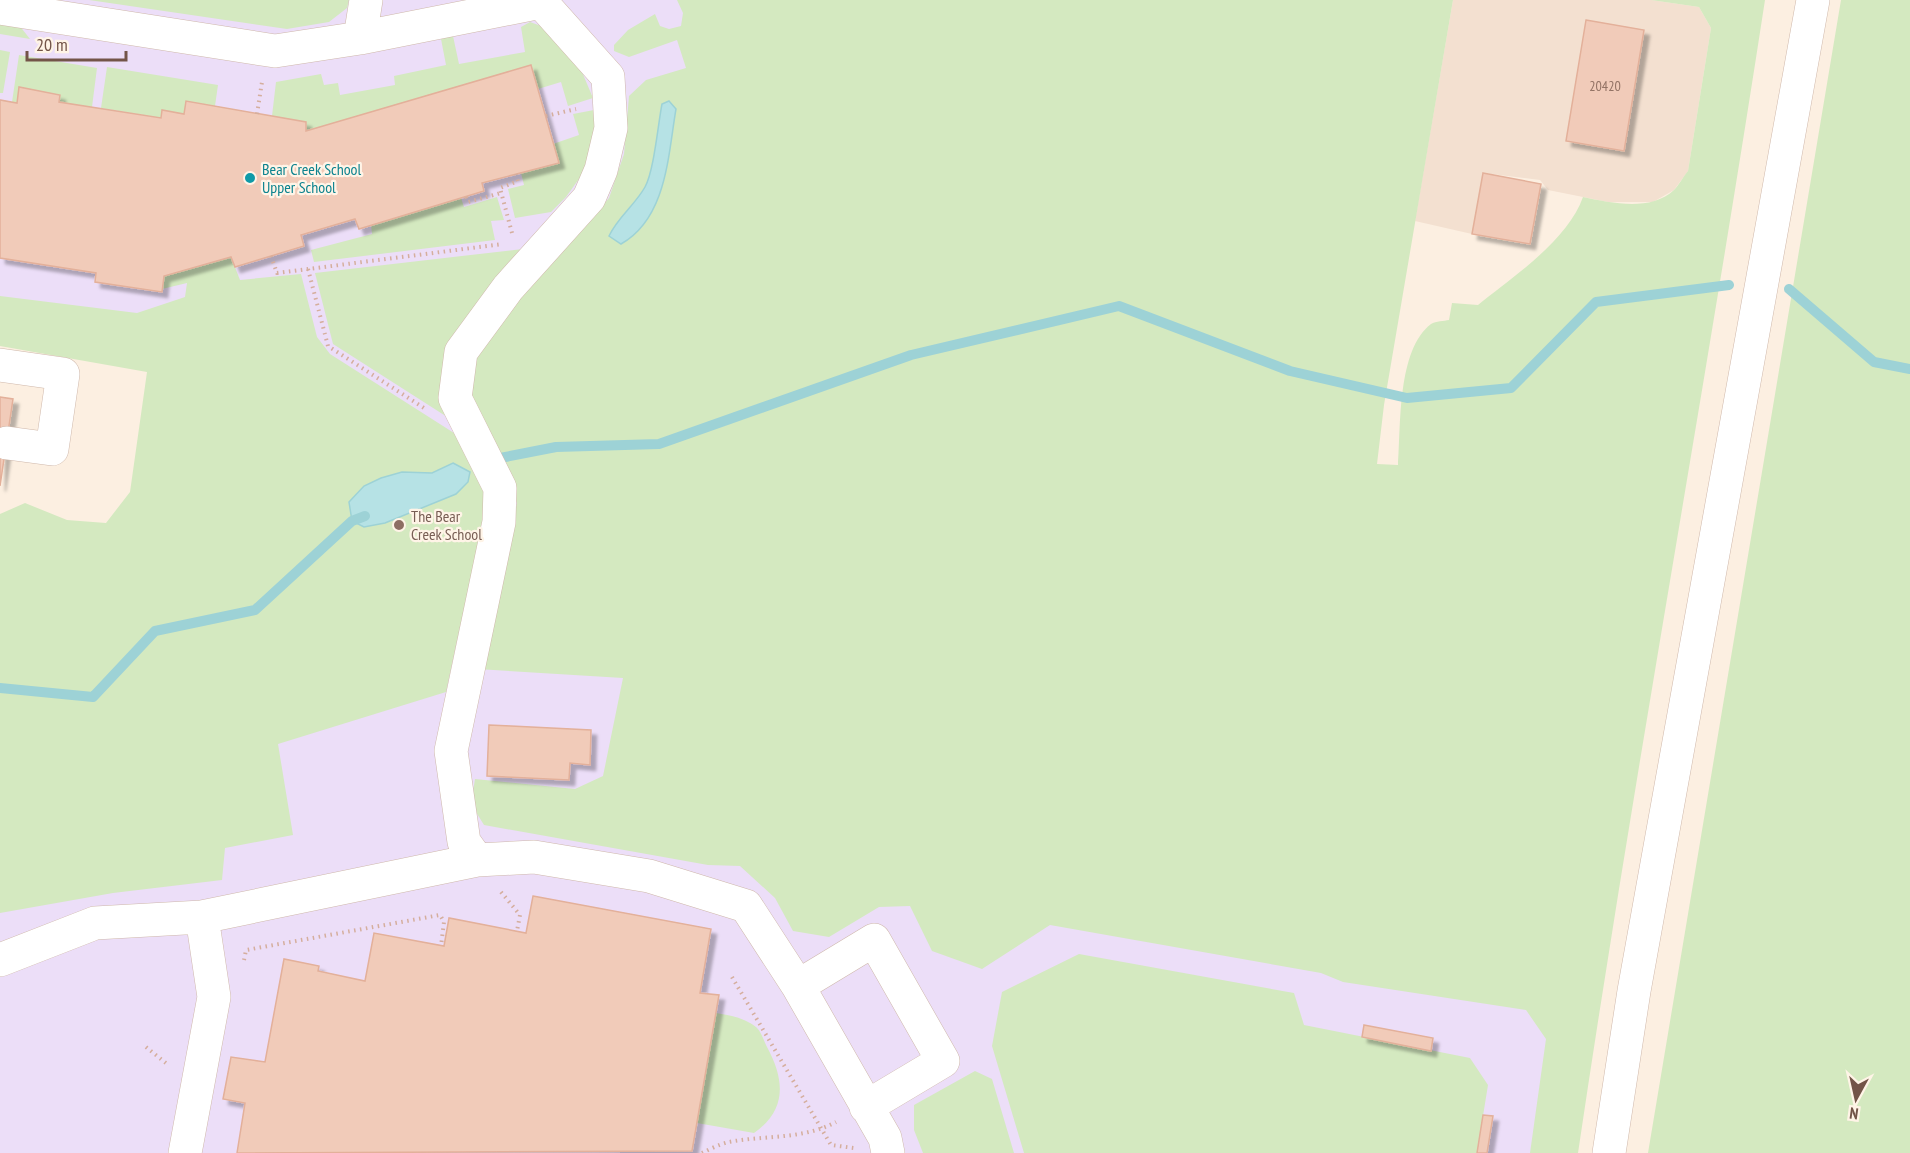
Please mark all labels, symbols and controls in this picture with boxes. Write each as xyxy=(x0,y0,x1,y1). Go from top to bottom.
scale bar xyxy=(27,24,126,62)
text: 20 m xyxy=(36,33,68,56)
house number: 20420 xyxy=(1589,77,1621,95)
place label: Bear Creek School Upper School xyxy=(262,159,362,197)
marker: Bear Creek School Upper School xyxy=(243,171,257,185)
place label: The Bear Creek School xyxy=(411,506,482,544)
marker: The Bear Creek School xyxy=(392,518,406,532)
north arrow xyxy=(1826,1069,1886,1129)
text: N xyxy=(1848,1103,1860,1124)

